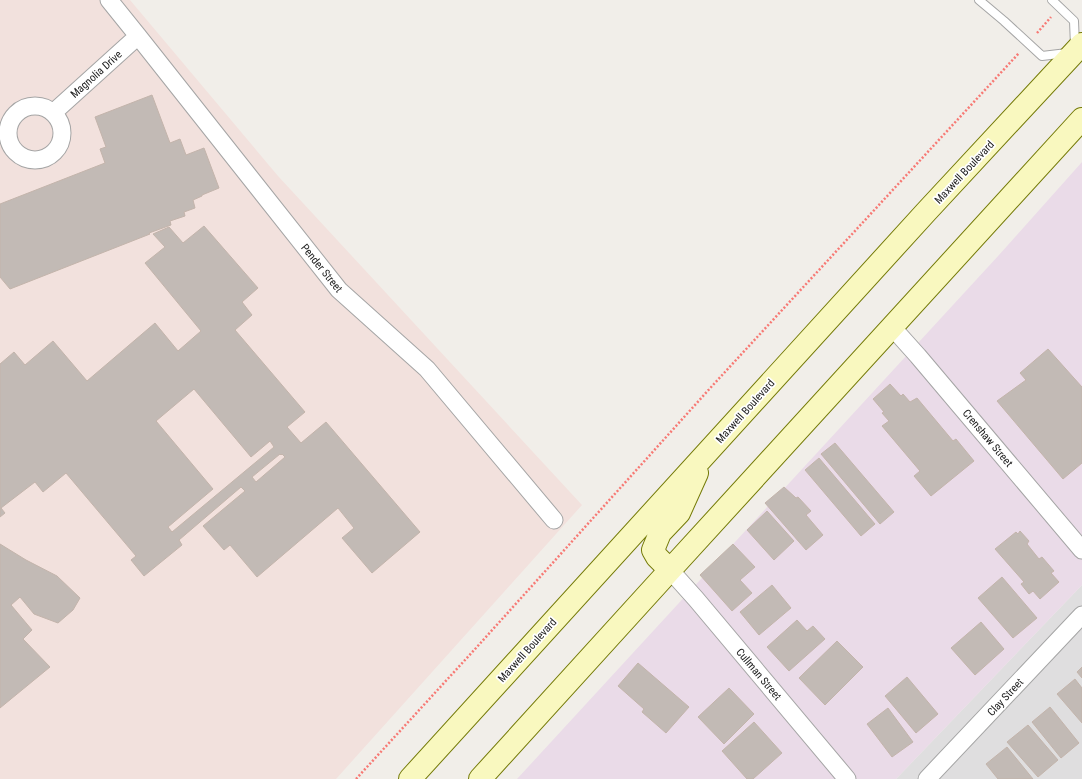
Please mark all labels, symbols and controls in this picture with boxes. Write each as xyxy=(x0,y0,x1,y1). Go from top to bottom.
street label: Magnolia Drive xyxy=(68,48,125,101)
street label: Maxwell Boulevard xyxy=(932,138,997,207)
street label: Pender Street xyxy=(298,241,345,295)
street label: Maxwell Boulevard xyxy=(713,377,777,446)
street label: Crenshaw Street xyxy=(960,407,1015,470)
street label: Maxwell Boulevard xyxy=(495,616,559,685)
street label: Cullman Street xyxy=(733,646,784,703)
street label: Clay Street xyxy=(985,676,1026,719)

